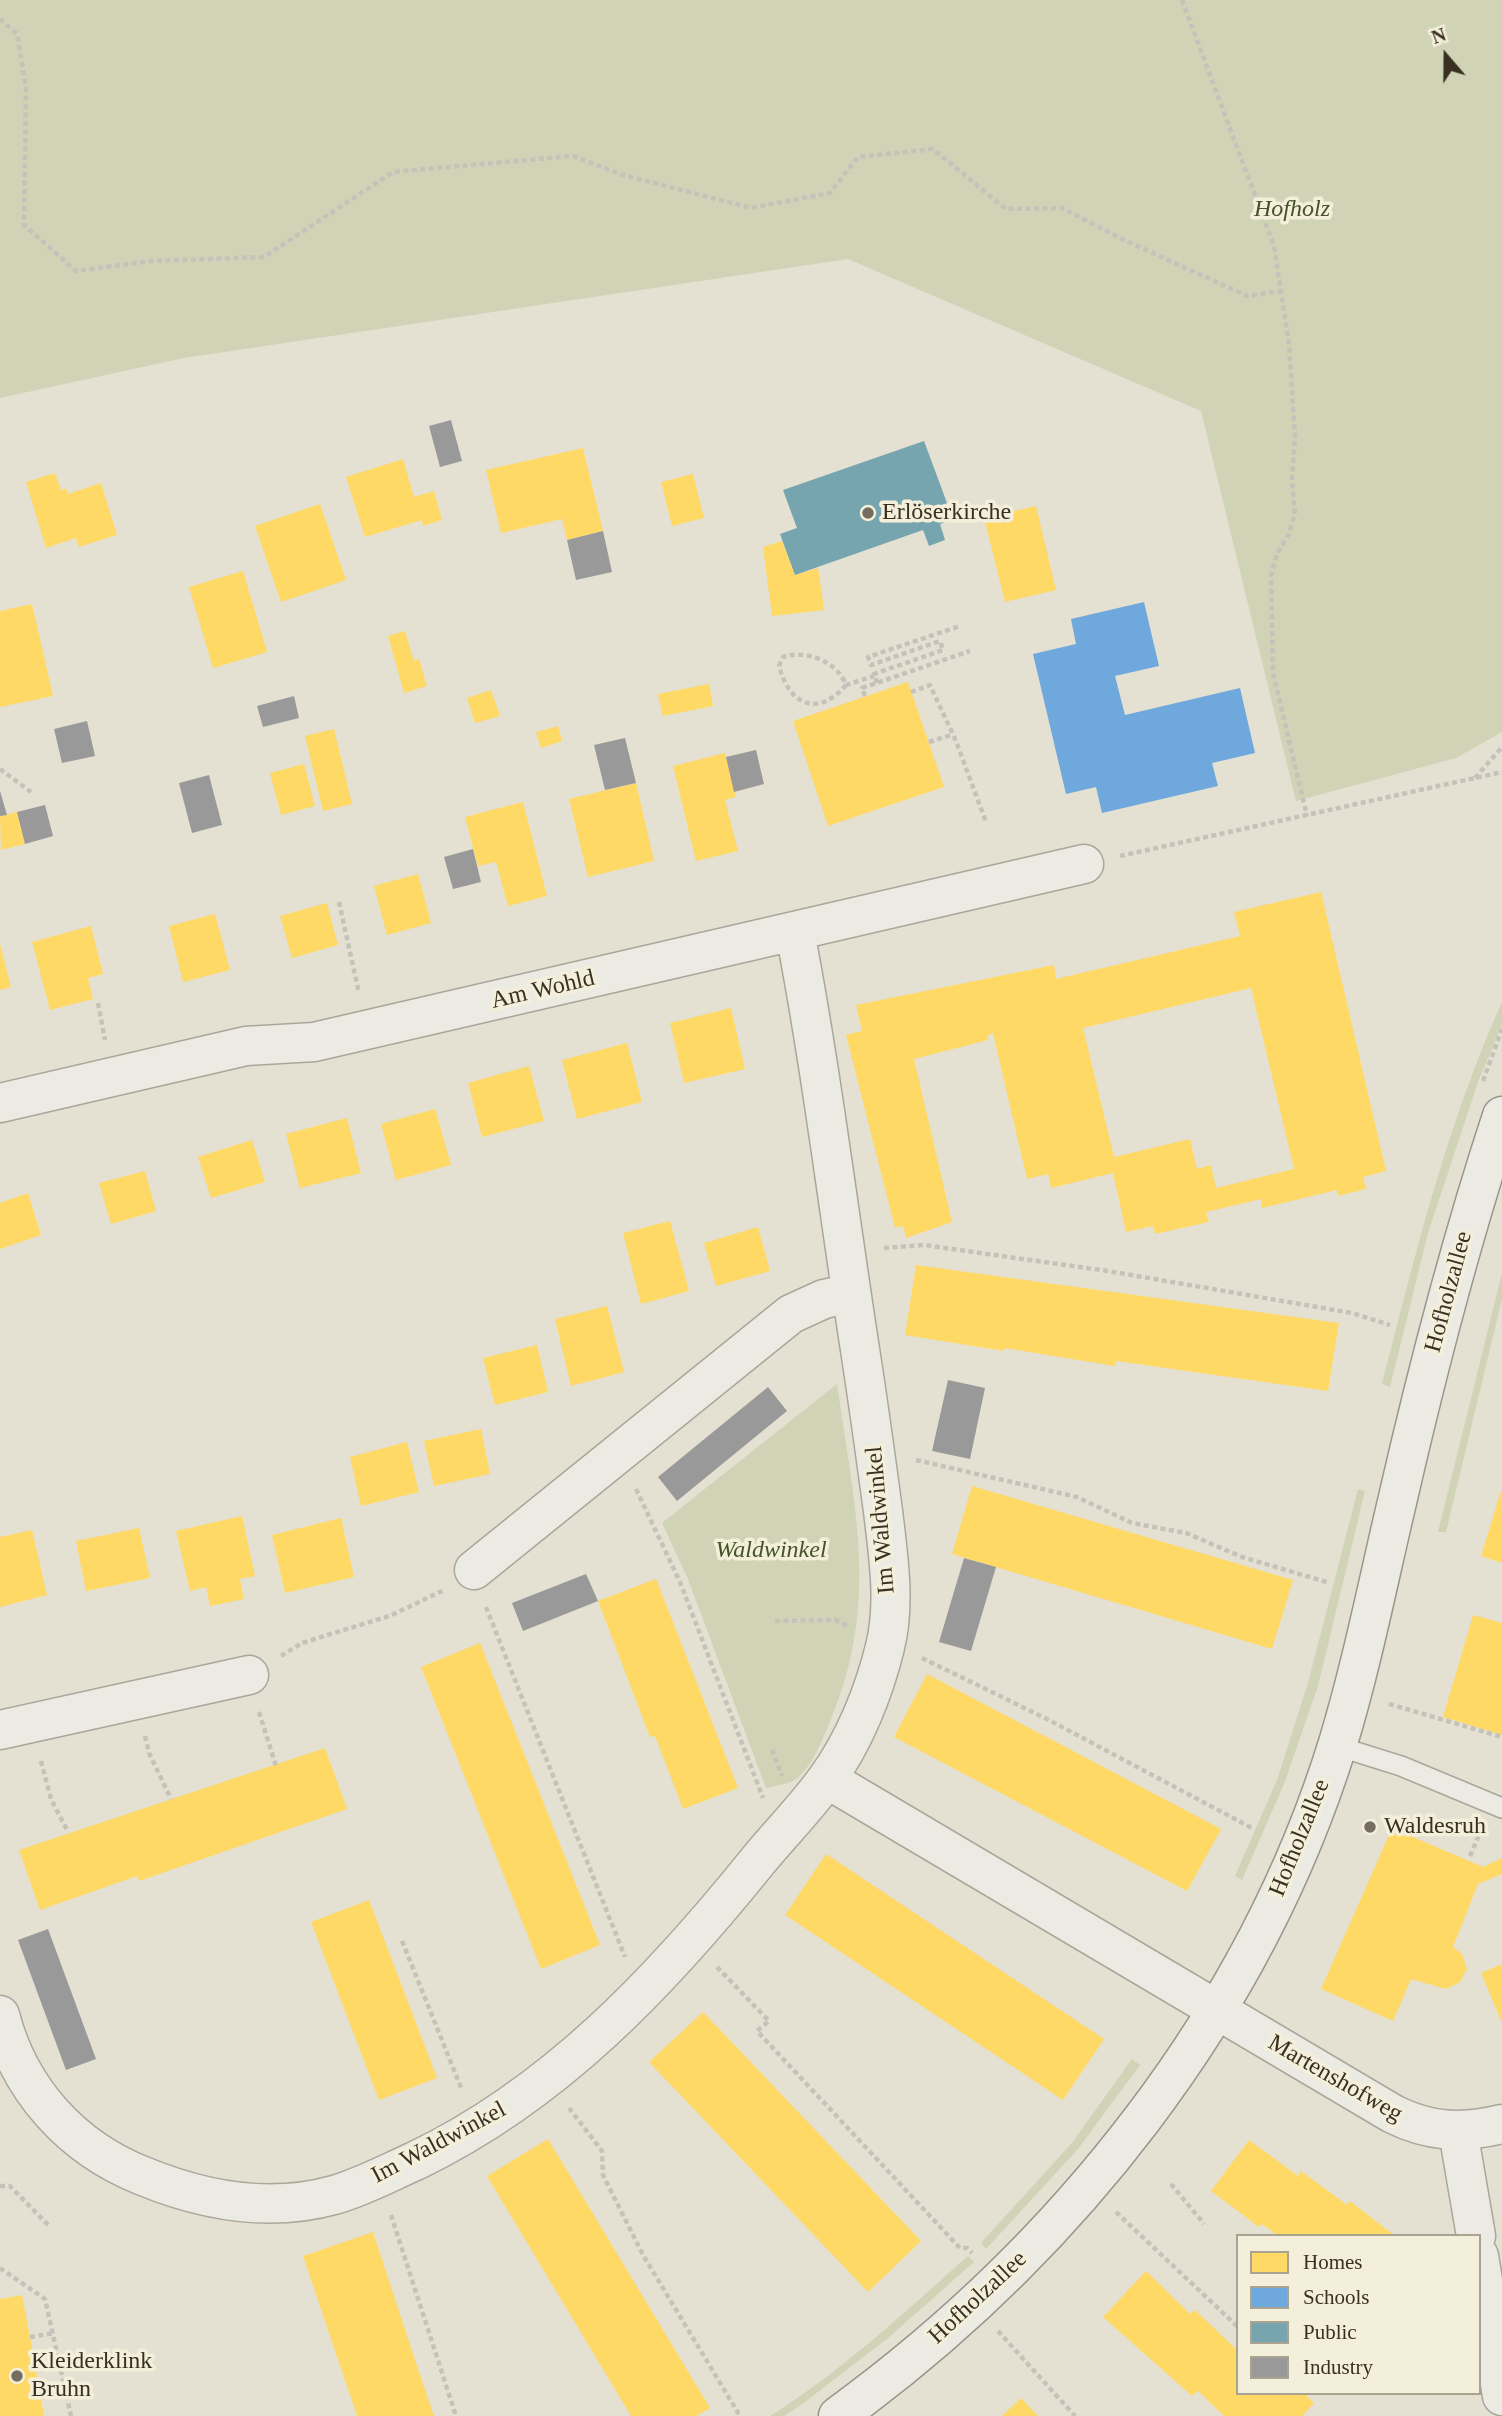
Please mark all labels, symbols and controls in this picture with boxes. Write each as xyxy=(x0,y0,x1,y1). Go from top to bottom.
north arrow xyxy=(1411,21,1481,91)
text: N xyxy=(1429,24,1449,48)
park label: Hofholz xyxy=(1254,196,1330,224)
place label: Erlöserkirche xyxy=(882,499,1011,527)
marker: Erlöserkirche xyxy=(860,505,876,521)
street label: Am Wohld xyxy=(488,964,598,1016)
street label: Hofholzallee xyxy=(1419,1228,1479,1356)
street label: Im Waldwinkel xyxy=(860,1445,902,1595)
park label: Waldwinkel xyxy=(715,1537,827,1565)
street label: Hofholzallee xyxy=(1263,1775,1337,1901)
place label: Waldesruh xyxy=(1384,1813,1486,1841)
marker: Waldesruh xyxy=(1362,1819,1378,1835)
street label: Martenshofweg xyxy=(1263,2029,1407,2129)
street label: Im Waldwinkel xyxy=(367,2096,511,2190)
legend xyxy=(1236,2234,1481,2395)
street label: Hofholzallee xyxy=(923,2245,1033,2351)
text: Homes xyxy=(1303,2250,1363,2274)
text: Schools xyxy=(1303,2285,1370,2309)
text: Public xyxy=(1303,2320,1357,2344)
place label: Kleiderklink Bruhn xyxy=(31,2348,152,2404)
text: Industry xyxy=(1303,2355,1373,2379)
marker: Kleiderklink Bruhn xyxy=(9,2368,25,2384)

